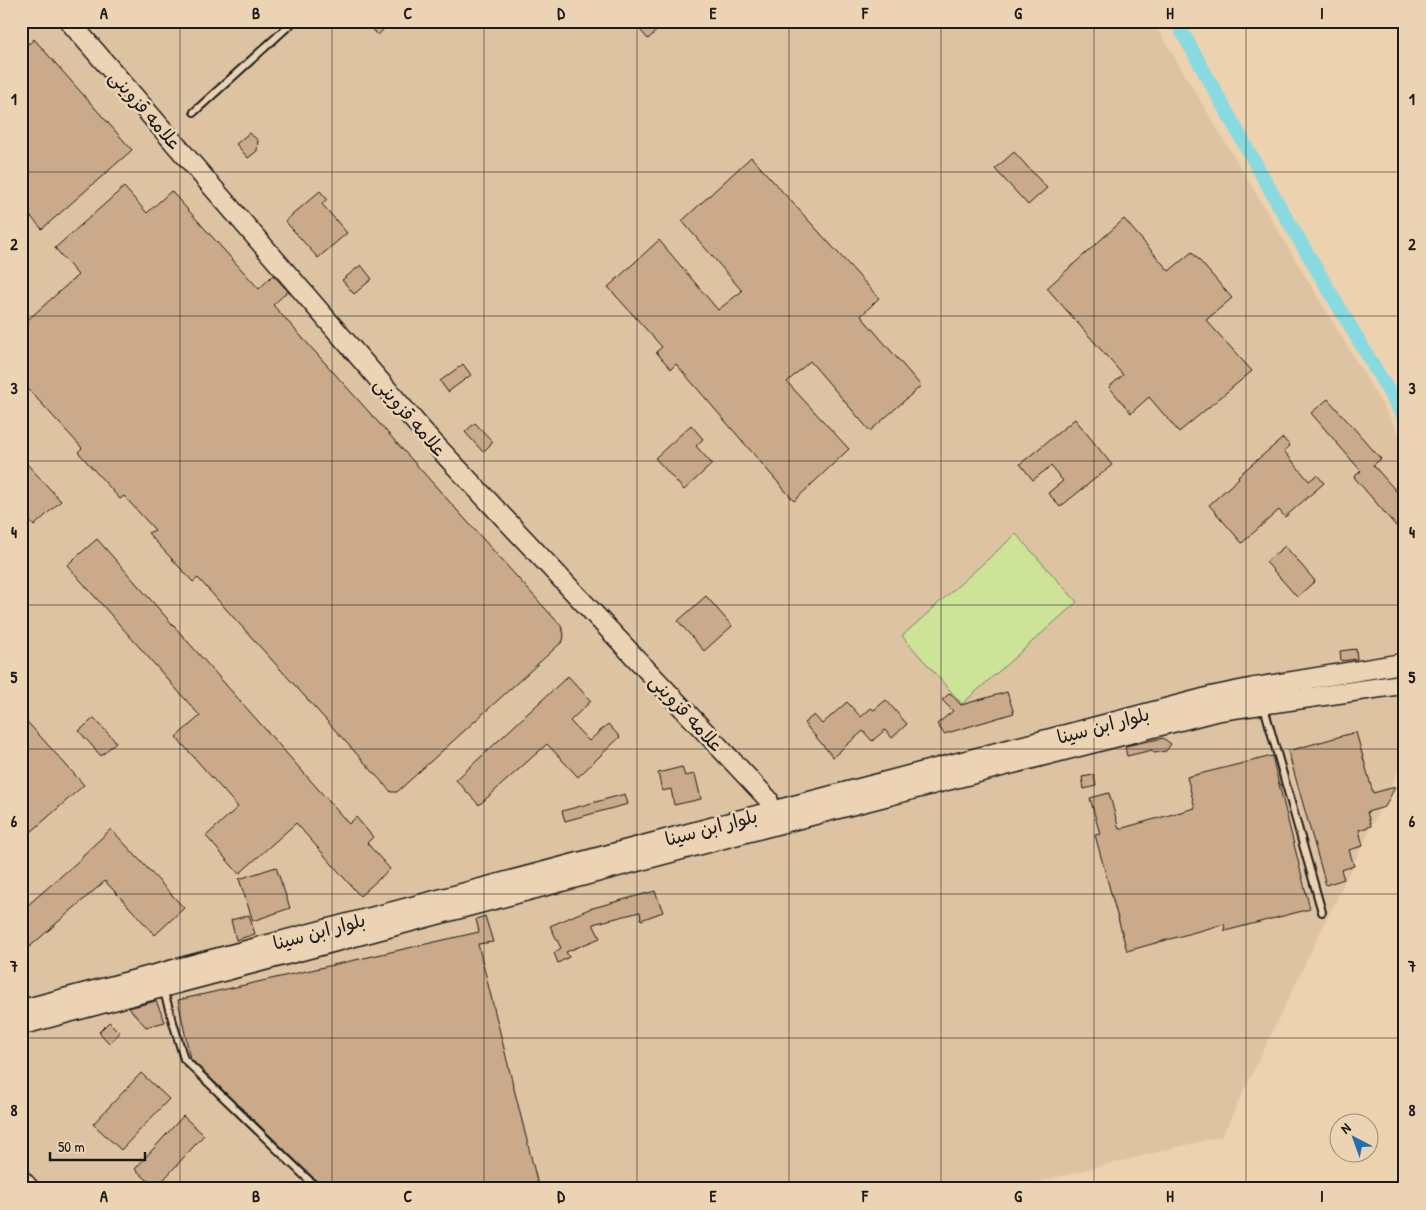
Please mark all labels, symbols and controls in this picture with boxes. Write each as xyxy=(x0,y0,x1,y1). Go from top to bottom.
text: A xyxy=(100,2,108,24)
text: B xyxy=(252,2,260,24)
text: C xyxy=(404,2,413,24)
text: D xyxy=(557,2,565,24)
text: E xyxy=(709,2,717,24)
text: F xyxy=(861,2,869,24)
text: G xyxy=(1014,2,1022,24)
text: H xyxy=(1166,2,1174,24)
text: I xyxy=(1320,2,1324,24)
street label: علامه قزوینی xyxy=(104,64,188,156)
text: 1 xyxy=(11,88,17,110)
text: 1 xyxy=(1409,88,1415,110)
text: 2 xyxy=(10,233,18,255)
text: 2 xyxy=(1408,233,1416,255)
street label: علامه قزوینی xyxy=(369,371,453,463)
text: 3 xyxy=(10,377,18,399)
text: 3 xyxy=(1408,377,1416,399)
text: 4 xyxy=(11,521,17,543)
text: 4 xyxy=(1409,521,1415,543)
text: 5 xyxy=(11,666,18,688)
text: 5 xyxy=(1409,666,1416,688)
street label: علامه قزوینی xyxy=(644,668,730,758)
street label: بلوار ابن سینا xyxy=(1054,700,1152,750)
street label: بلوار ابن سینا xyxy=(662,802,760,852)
text: 6 xyxy=(11,810,18,832)
text: 6 xyxy=(1409,810,1416,832)
street label: بلوار ابن سینا xyxy=(270,906,368,956)
text: 7 xyxy=(9,955,18,977)
text: 7 xyxy=(1407,955,1416,977)
text: 8 xyxy=(11,1099,18,1121)
text: 8 xyxy=(1409,1099,1416,1121)
north arrow xyxy=(1328,1112,1378,1162)
text: N xyxy=(1336,1118,1355,1137)
scale bar xyxy=(50,1130,145,1162)
text: 50 m xyxy=(58,1136,85,1157)
text: A xyxy=(100,1185,108,1207)
text: B xyxy=(252,1185,260,1207)
text: C xyxy=(404,1185,413,1207)
text: D xyxy=(557,1185,565,1207)
text: E xyxy=(709,1185,717,1207)
text: F xyxy=(861,1185,869,1207)
text: G xyxy=(1014,1185,1022,1207)
text: H xyxy=(1166,1185,1174,1207)
text: I xyxy=(1320,1185,1324,1207)

